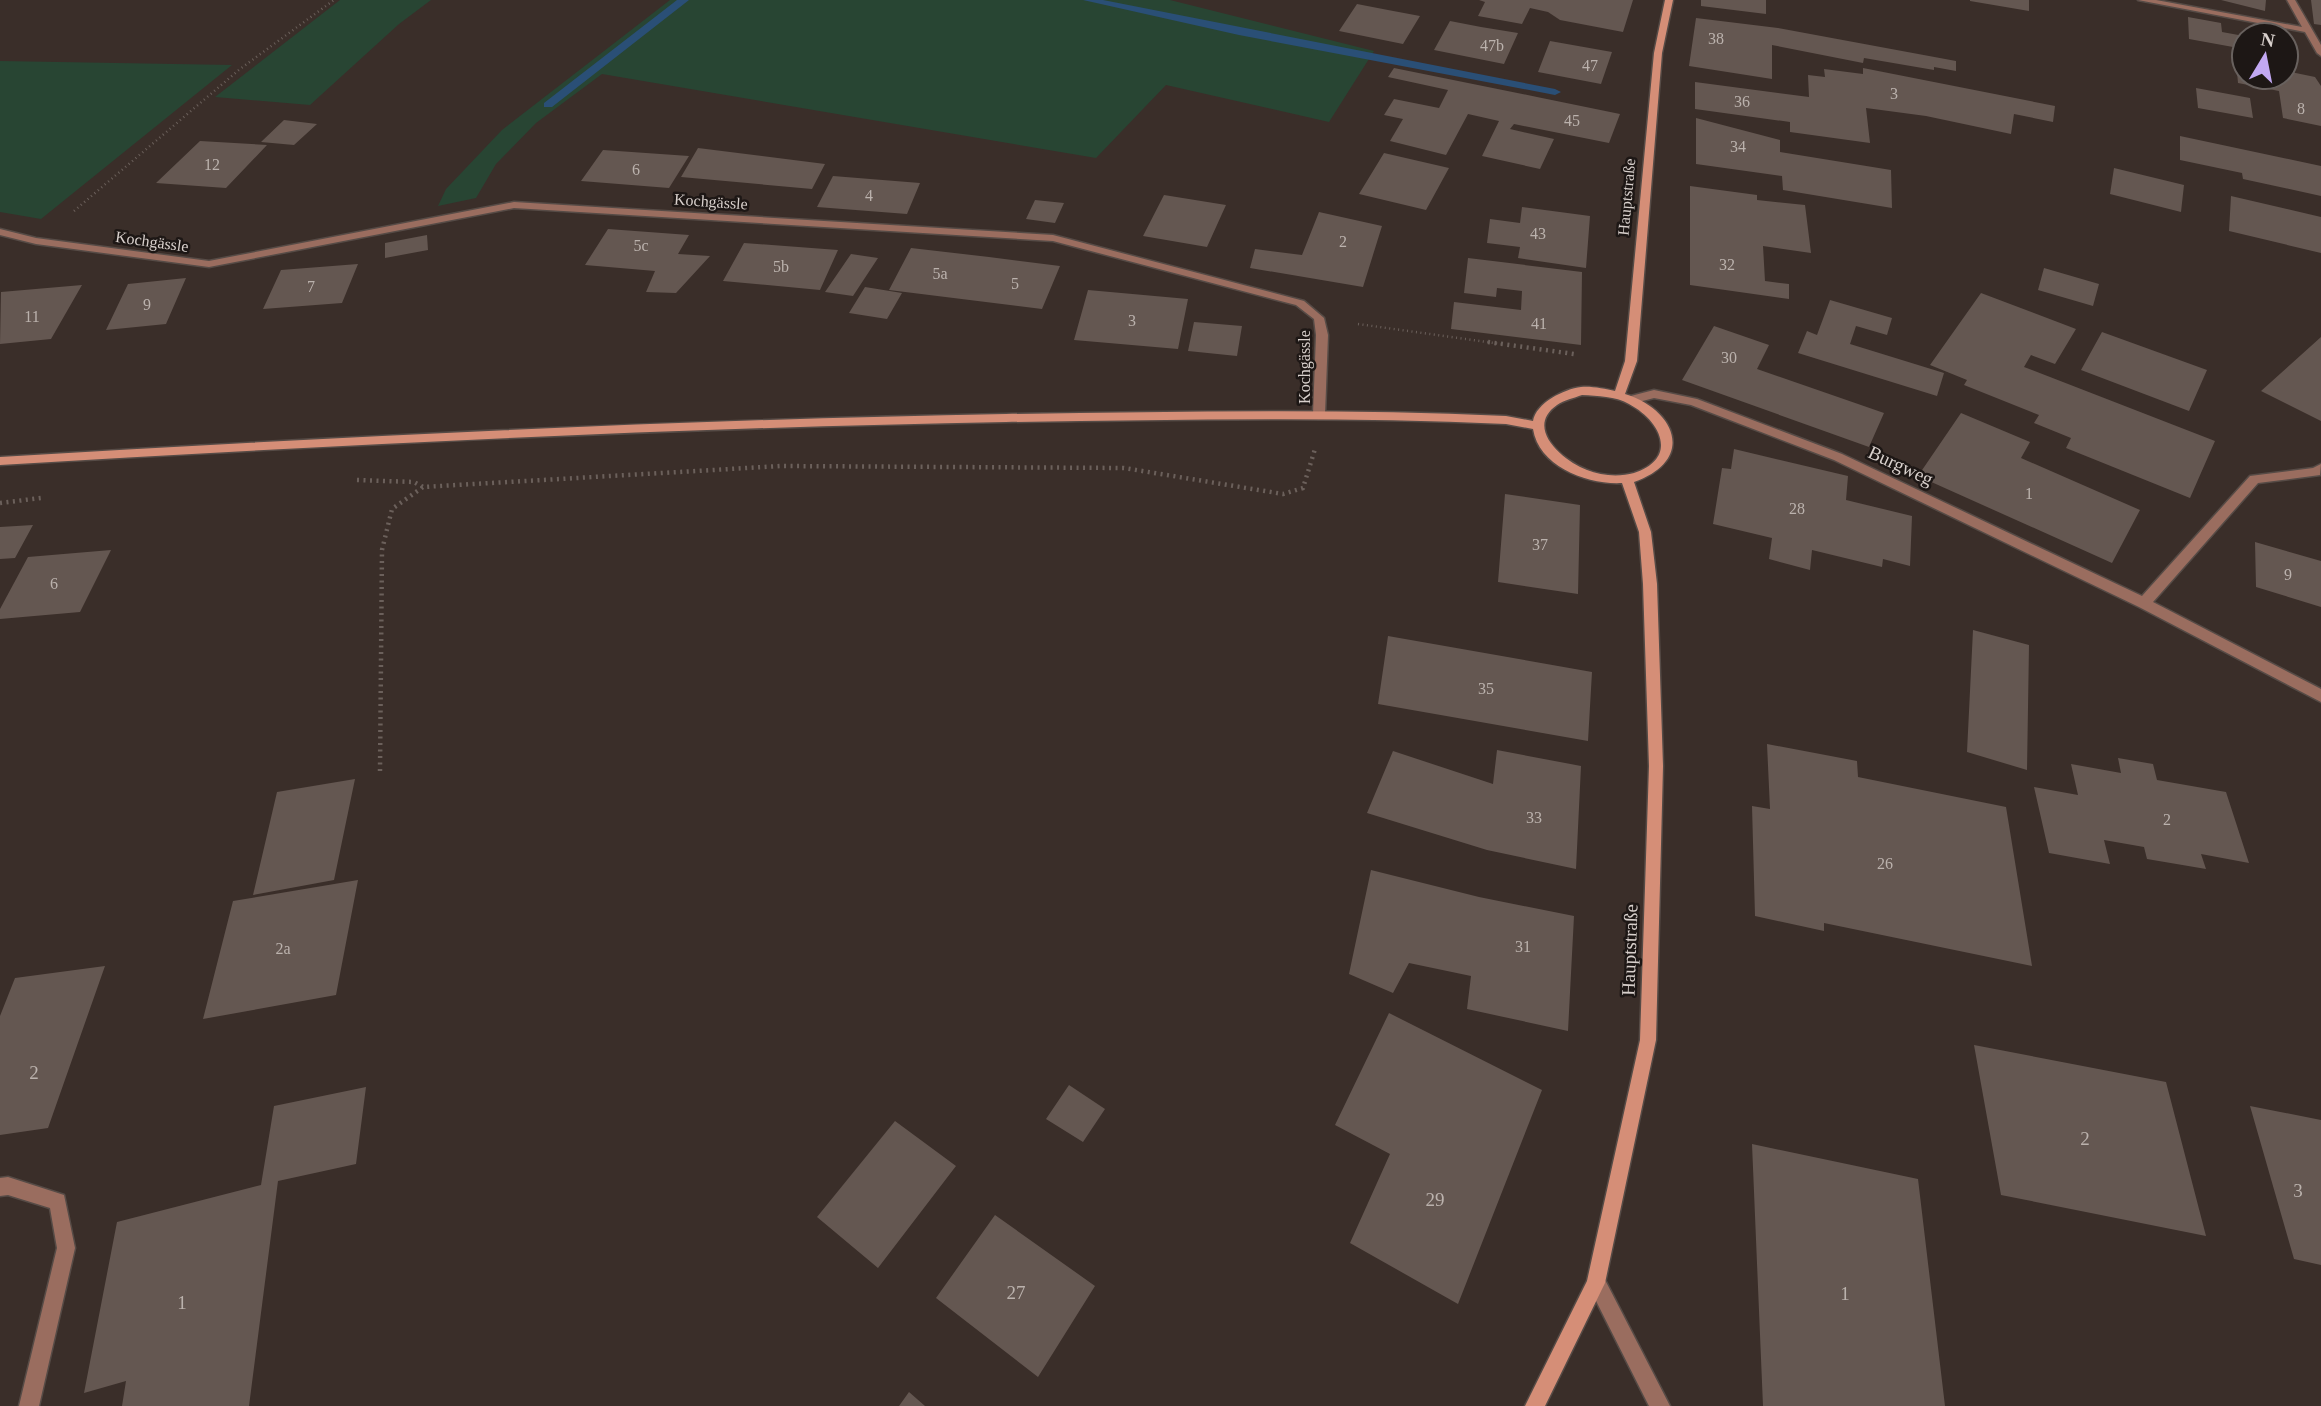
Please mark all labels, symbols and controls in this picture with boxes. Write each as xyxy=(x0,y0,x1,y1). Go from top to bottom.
north arrow xyxy=(2230,21,2300,91)
text: N xyxy=(2259,28,2277,51)
house number: 38 xyxy=(1708,30,1724,47)
house number: 47b xyxy=(1480,37,1504,54)
house number: 47 xyxy=(1582,57,1598,74)
house number: 3 xyxy=(1890,85,1898,102)
house number: 36 xyxy=(1734,93,1750,110)
house number: 8 xyxy=(2297,100,2305,117)
house number: 45 xyxy=(1564,112,1580,129)
house number: 34 xyxy=(1730,138,1746,155)
house number: 12 xyxy=(204,156,220,173)
street label: Hauptstraße xyxy=(1615,158,1639,236)
house number: 6 xyxy=(632,161,640,178)
house number: 4 xyxy=(865,187,873,204)
street label: Kochgässle xyxy=(674,190,748,214)
house number: 43 xyxy=(1530,225,1546,242)
street label: Kochgässle xyxy=(114,228,190,256)
house number: 2 xyxy=(1339,233,1347,250)
house number: 5c xyxy=(633,237,649,254)
house number: 32 xyxy=(1719,256,1735,273)
house number: 5b xyxy=(773,258,789,275)
house number: 5a xyxy=(932,265,948,282)
house number: 5 xyxy=(1011,275,1019,292)
house number: 7 xyxy=(307,278,315,295)
house number: 9 xyxy=(143,296,151,313)
house number: 11 xyxy=(24,308,40,325)
house number: 3 xyxy=(1128,312,1136,329)
house number: 41 xyxy=(1531,315,1547,332)
street label: Kochgässle xyxy=(1296,330,1314,404)
house number: 30 xyxy=(1721,349,1737,366)
street label: Burgweg xyxy=(1865,441,1937,490)
house number: 1 xyxy=(2025,485,2033,502)
house number: 28 xyxy=(1789,500,1805,517)
house number: 37 xyxy=(1532,536,1548,553)
house number: 9 xyxy=(2284,566,2292,583)
house number: 6 xyxy=(50,575,58,592)
house number: 35 xyxy=(1478,680,1494,697)
house number: 33 xyxy=(1526,809,1542,826)
house number: 2 xyxy=(2163,811,2171,828)
house number: 26 xyxy=(1877,855,1893,872)
street label: Hauptstraße xyxy=(1617,904,1642,996)
house number: 31 xyxy=(1515,938,1531,955)
house number: 2a xyxy=(275,940,291,957)
house number: 2 xyxy=(29,1062,39,1083)
house number: 2 xyxy=(2080,1128,2090,1149)
house number: 3 xyxy=(2293,1180,2303,1201)
house number: 29 xyxy=(1426,1189,1445,1210)
house number: 27 xyxy=(1007,1282,1026,1303)
house number: 1 xyxy=(1840,1283,1850,1304)
house number: 1 xyxy=(177,1292,187,1313)

